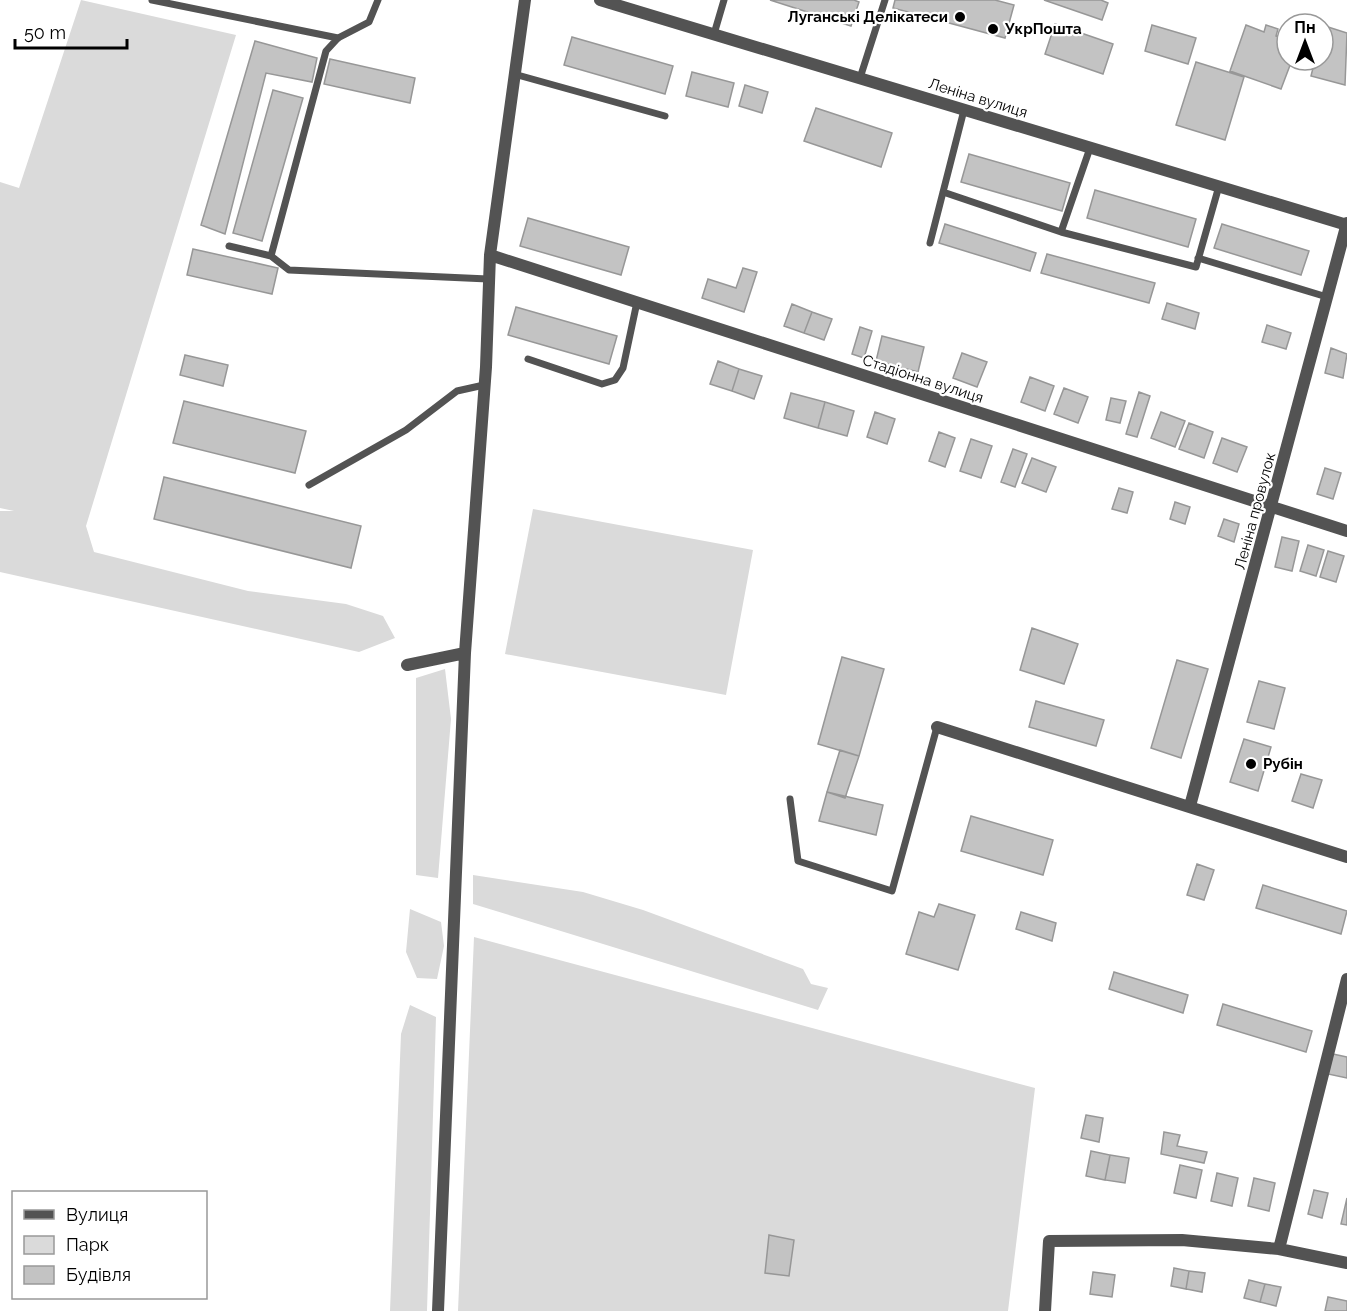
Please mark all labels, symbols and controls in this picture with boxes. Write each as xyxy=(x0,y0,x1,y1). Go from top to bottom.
place label: Луганські Делікатеси xyxy=(788,8,948,26)
marker: Луганські Делікатеси xyxy=(953,10,967,24)
scale bar xyxy=(15,12,128,50)
north arrow xyxy=(1275,12,1335,72)
text: Пн xyxy=(1294,18,1316,37)
place label: УкрПошта xyxy=(1004,20,1082,38)
text: 50 m xyxy=(24,22,66,43)
marker: УкрПошта xyxy=(986,22,1000,36)
street label: Леніна вулиця xyxy=(926,74,1030,122)
street label: Стадіонна вулиця xyxy=(860,351,986,407)
street label: Леніна провулок xyxy=(1231,450,1279,572)
place label: Рубін xyxy=(1263,755,1303,773)
marker: Рубін xyxy=(1244,757,1258,771)
legend xyxy=(12,1191,207,1299)
text: Вулиця xyxy=(66,1204,128,1225)
text: Парк xyxy=(66,1234,109,1255)
text: Будівля xyxy=(66,1264,131,1285)

